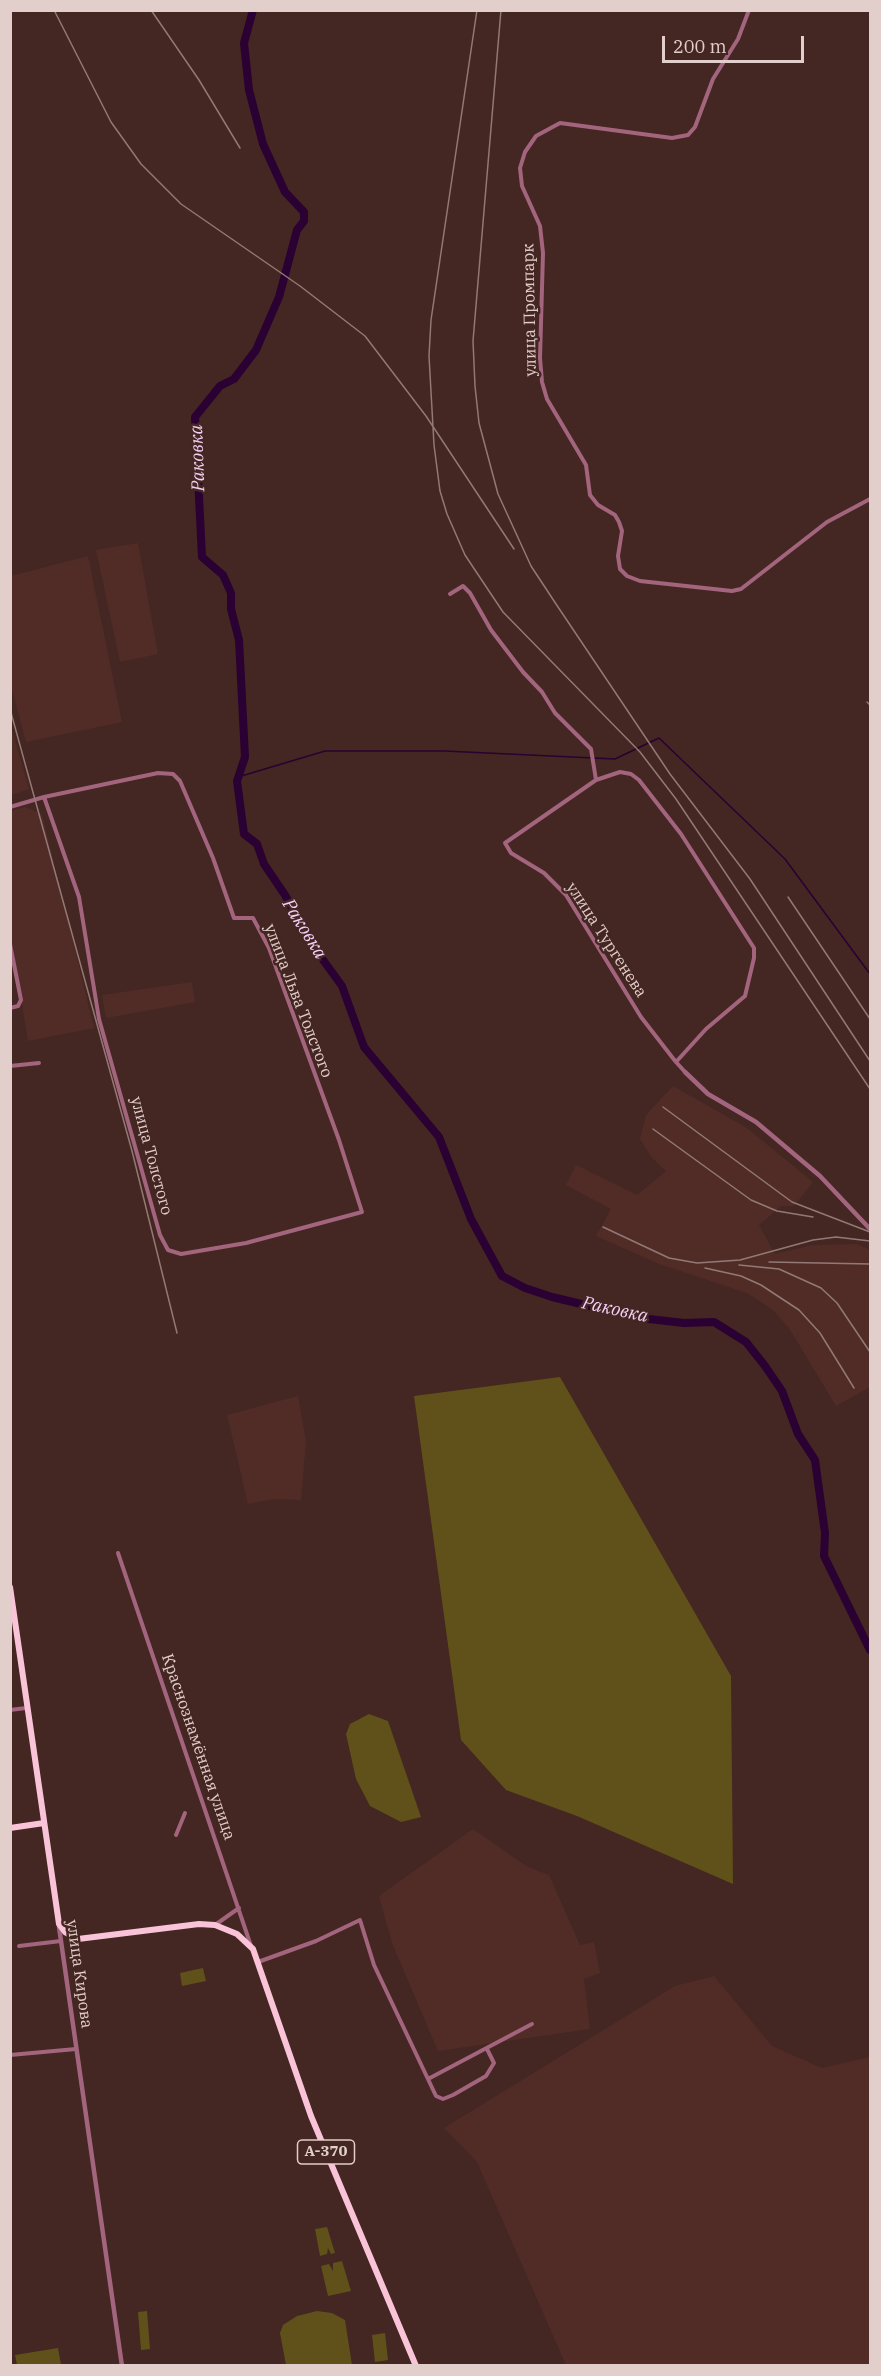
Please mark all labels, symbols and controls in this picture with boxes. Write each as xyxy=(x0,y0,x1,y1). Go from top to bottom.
scale bar xyxy=(665,24,808,62)
text: 200 m xyxy=(673,35,727,58)
street label: улица Промпарк xyxy=(519,243,541,377)
water label: Раковка xyxy=(186,424,210,492)
street label: улица Тургенева xyxy=(562,879,650,1001)
water label: Раковка xyxy=(277,895,331,963)
street label: улица Льва Толстого xyxy=(260,921,336,1081)
street label: улица Толстого xyxy=(126,1095,176,1217)
water label: Раковка xyxy=(580,1292,650,1328)
street label: Краснознамённая улица xyxy=(157,1651,239,1843)
street label: улица Кирова xyxy=(62,1919,96,2029)
road number: А-370 xyxy=(298,2140,354,2164)

